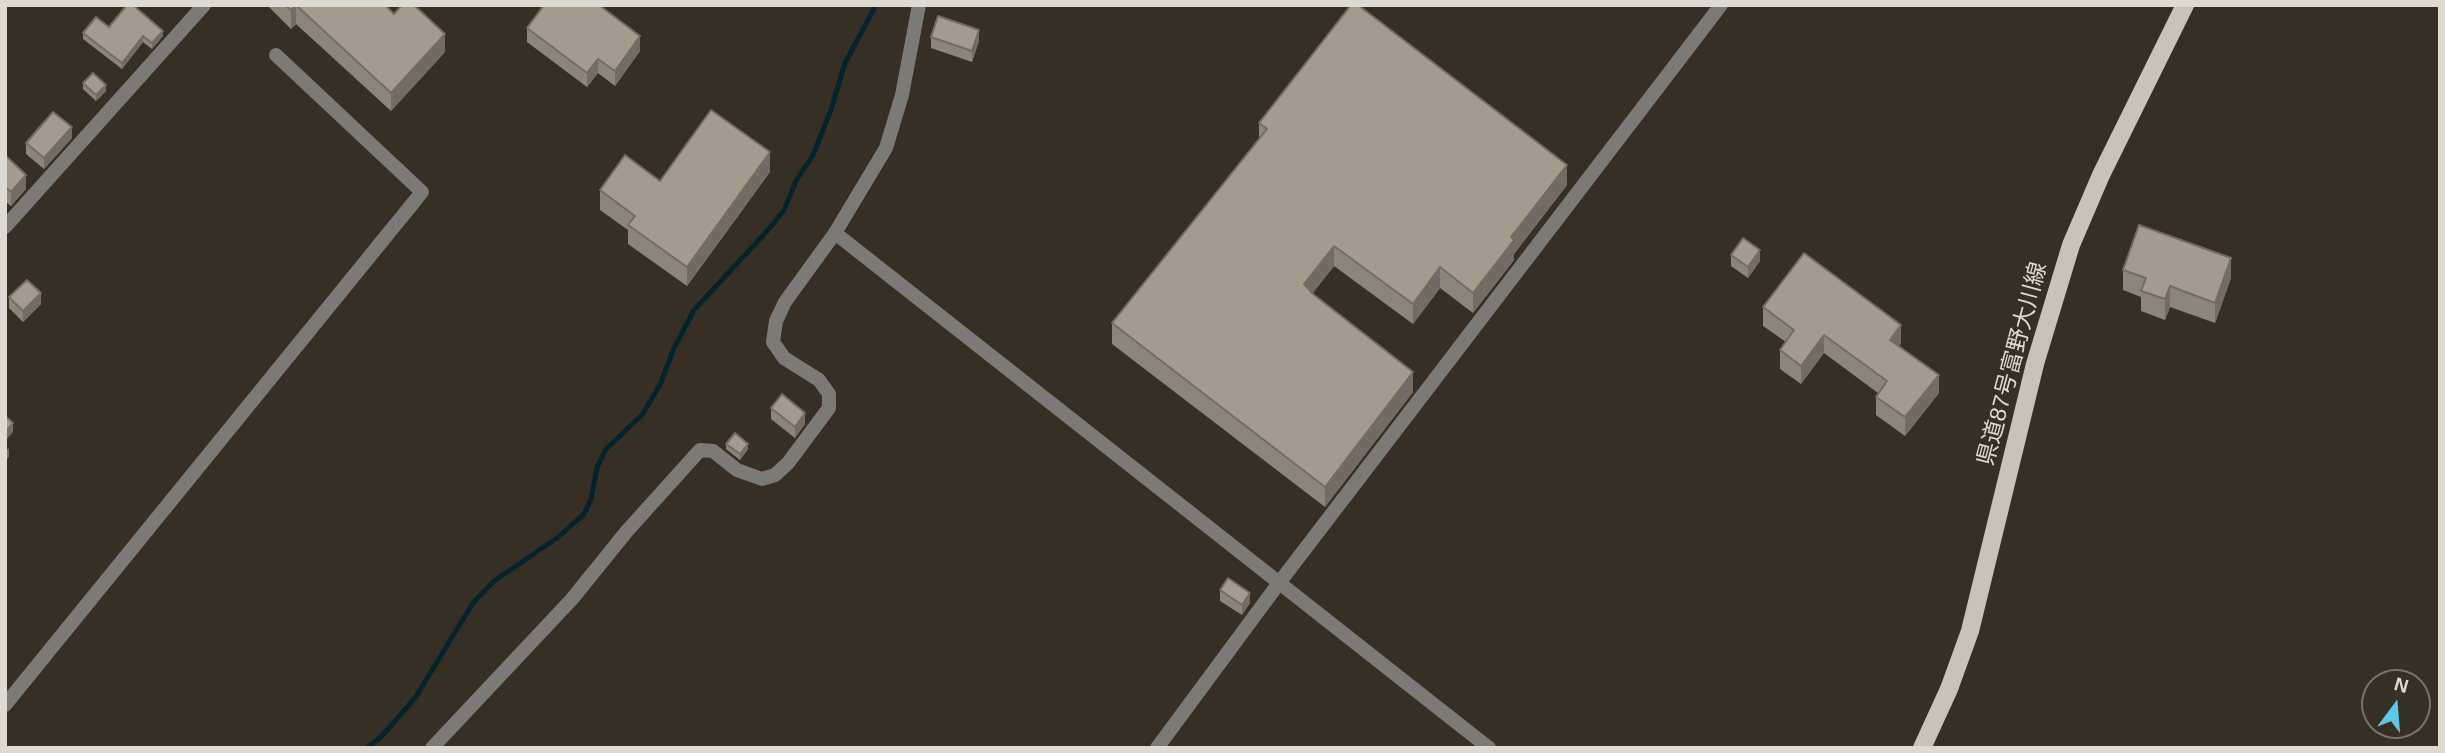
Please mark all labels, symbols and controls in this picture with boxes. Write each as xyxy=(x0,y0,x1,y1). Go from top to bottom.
street label: 県道87号富野大川線 xyxy=(1973,259,2053,469)
north arrow xyxy=(2361,669,2431,739)
text: N xyxy=(2392,673,2411,697)

